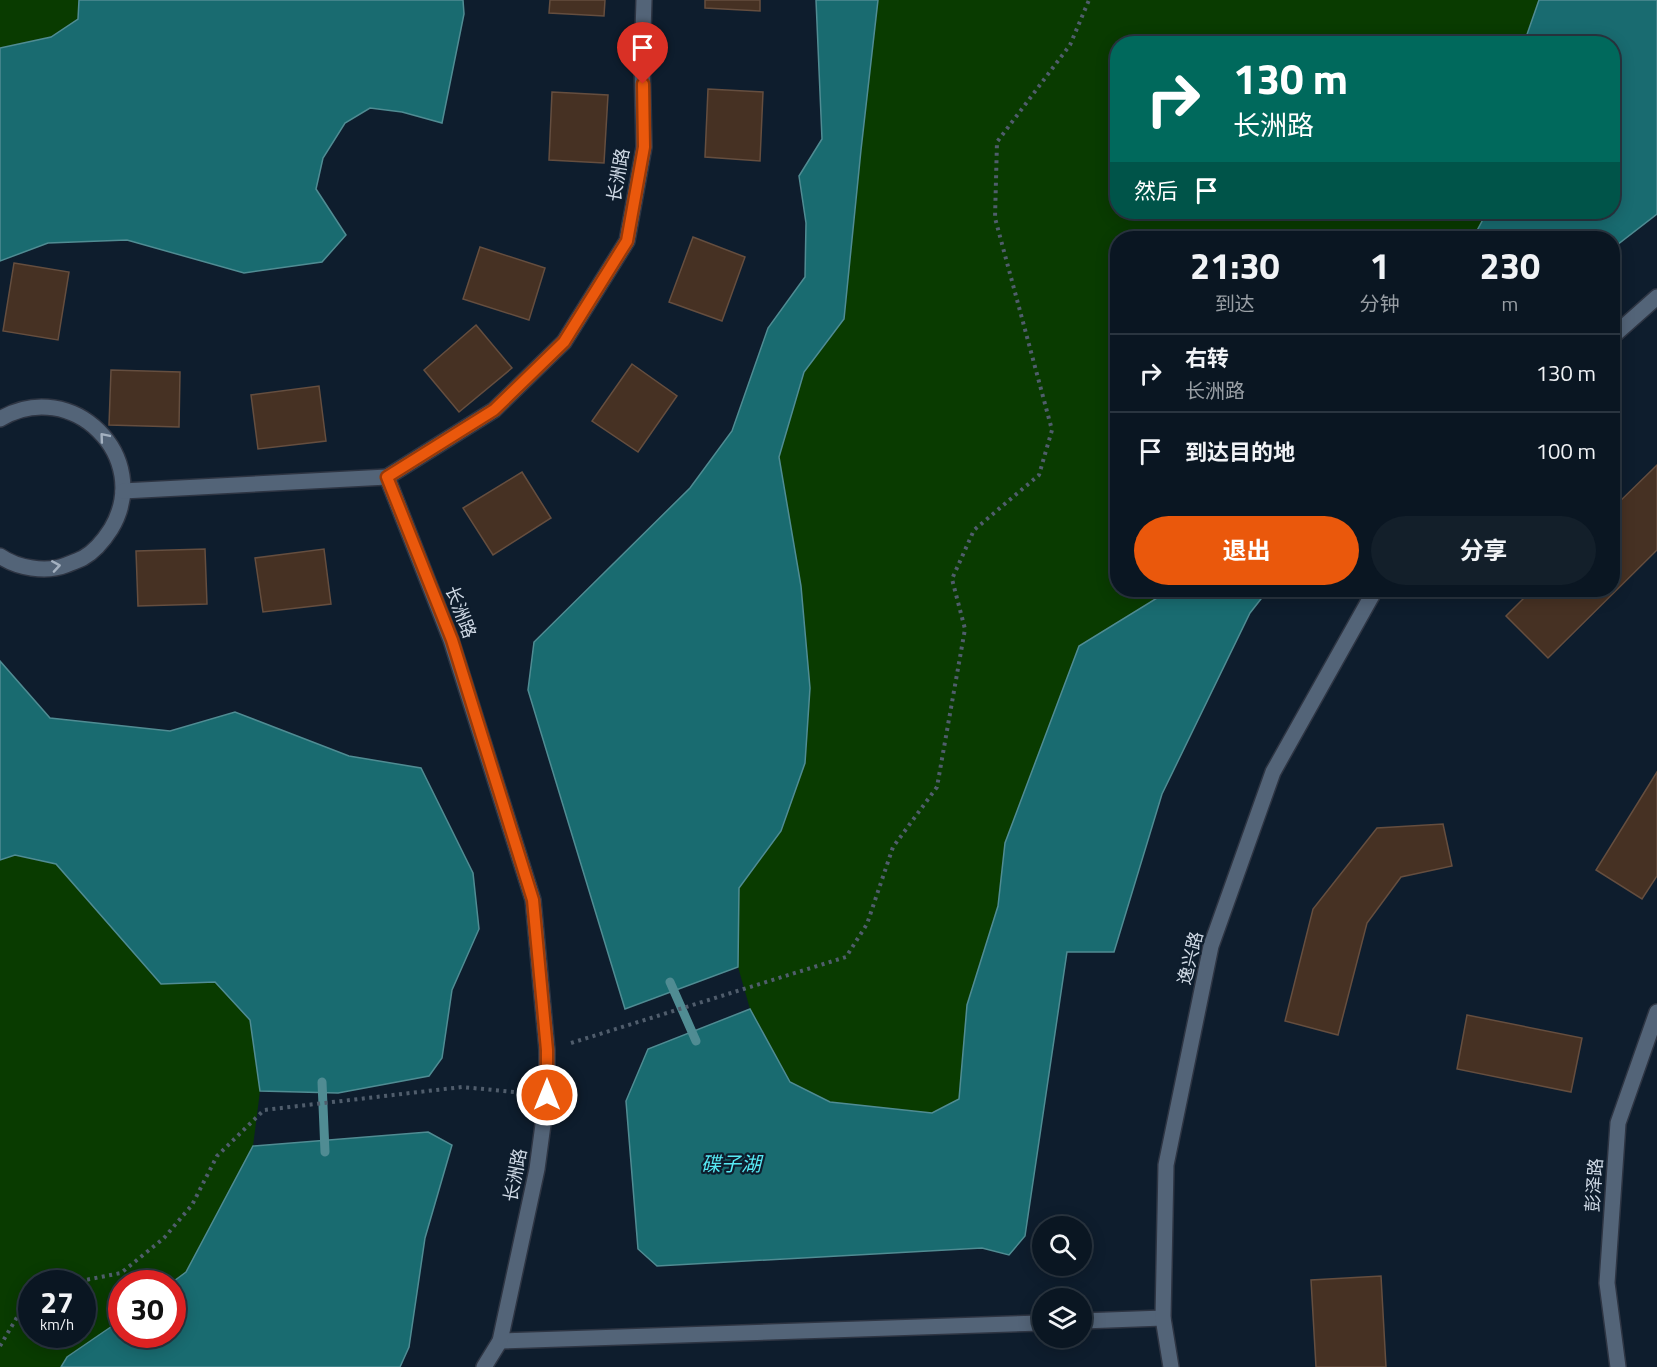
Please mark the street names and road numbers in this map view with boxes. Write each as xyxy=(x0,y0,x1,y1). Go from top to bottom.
street label: 长洲路 xyxy=(600,146,636,204)
street label: 长洲路 xyxy=(439,582,483,642)
street label: 逸兴路 xyxy=(1170,929,1210,987)
street label: 长洲路 xyxy=(497,1146,533,1204)
street label: 彭泽路 xyxy=(1579,1157,1609,1213)

